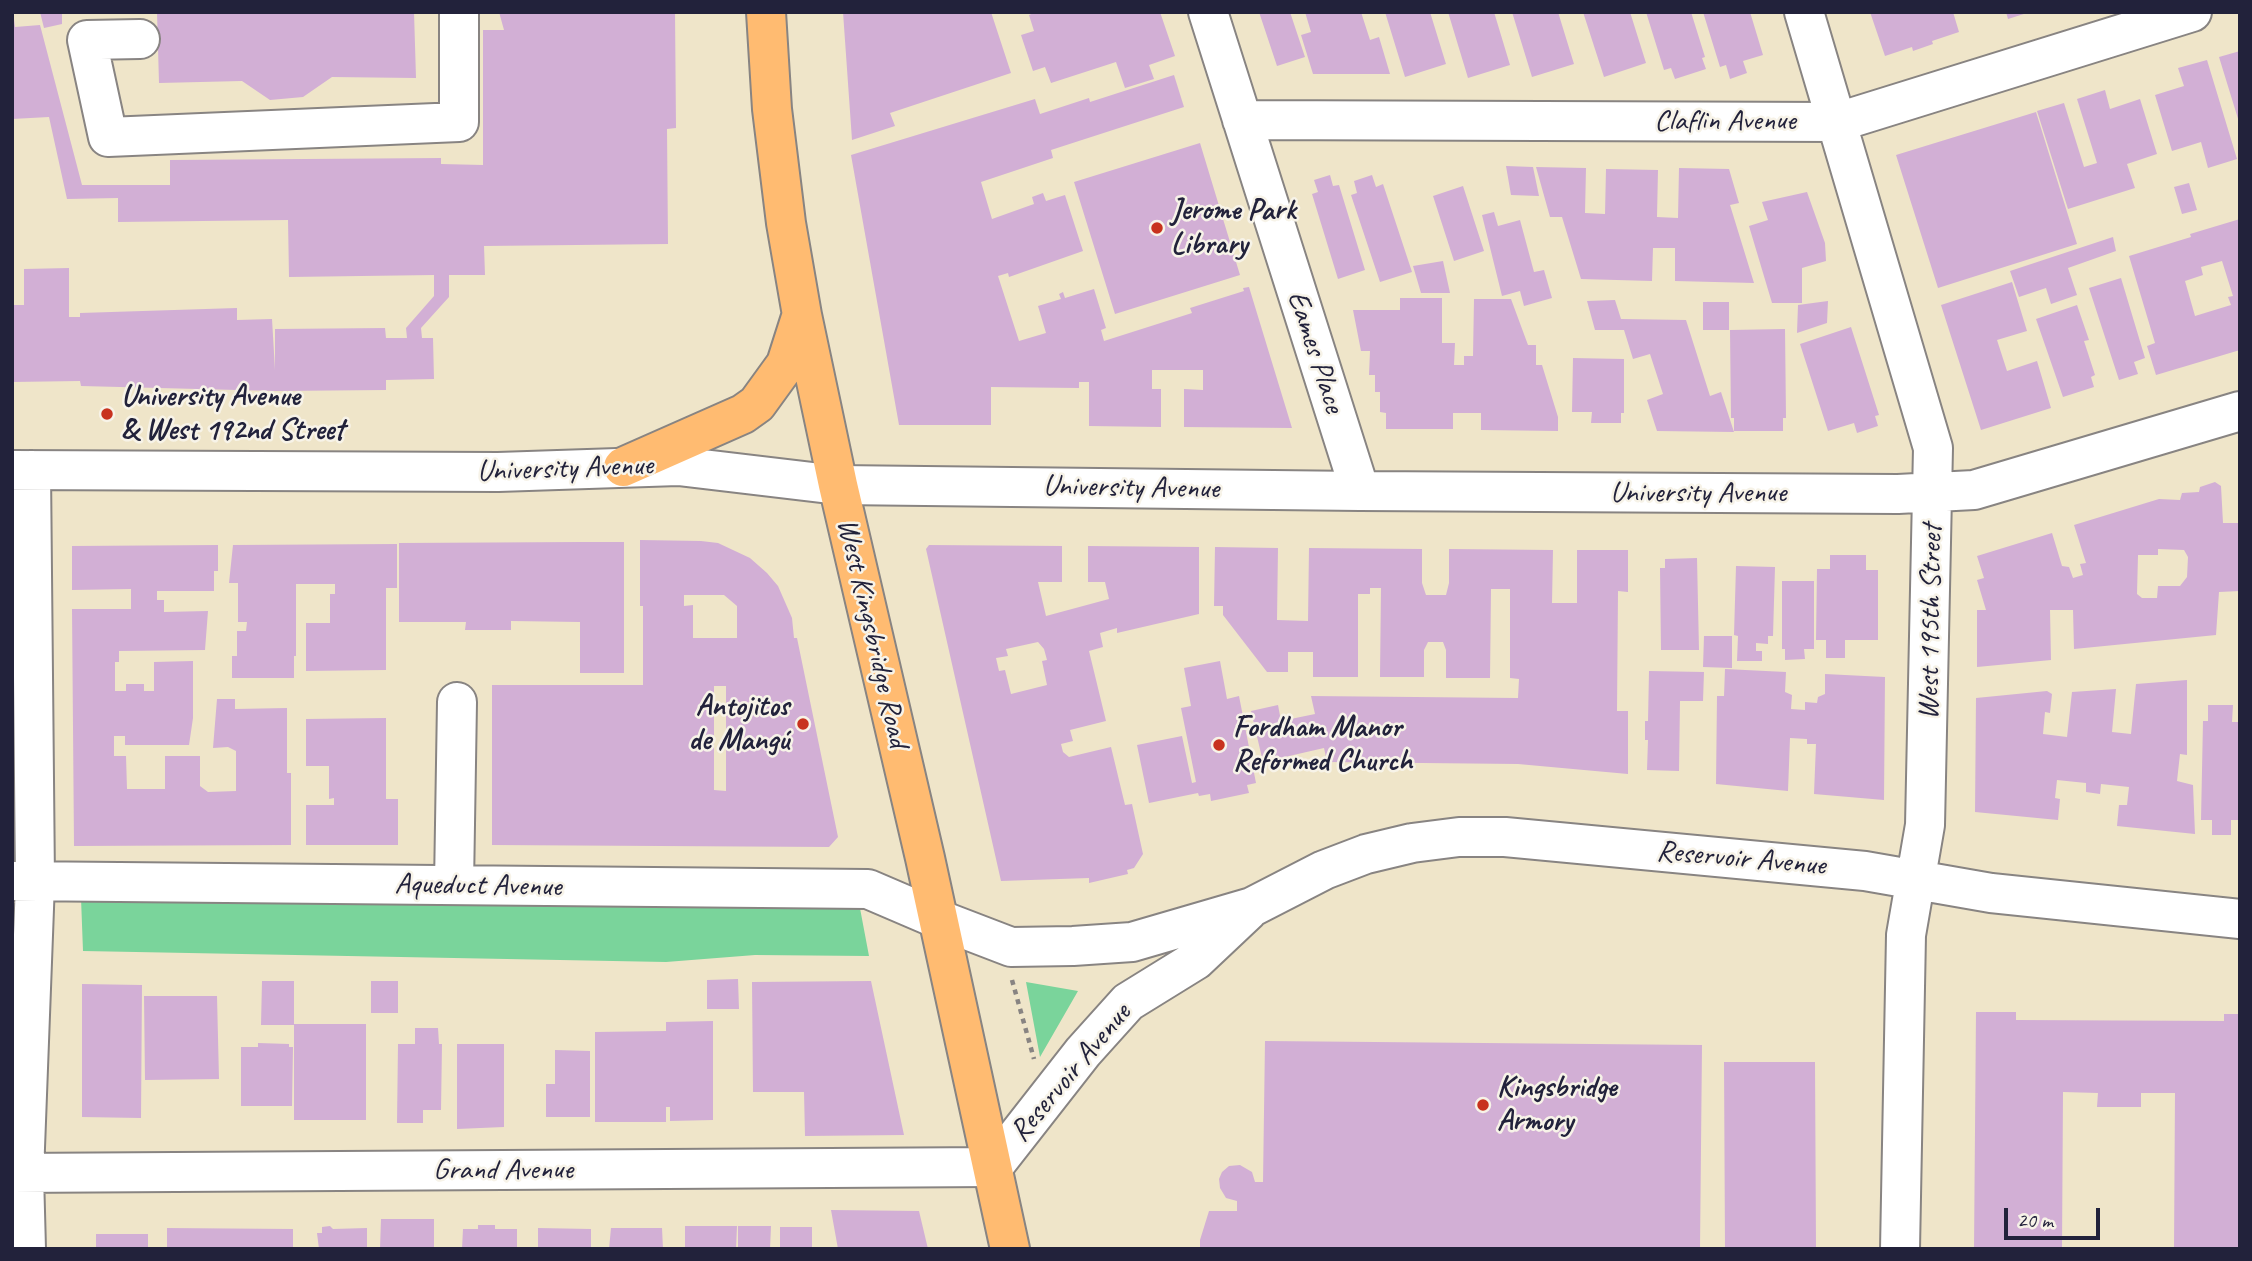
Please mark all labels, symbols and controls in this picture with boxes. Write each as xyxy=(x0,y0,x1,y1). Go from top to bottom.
street label: Claflin Avenue xyxy=(1654,103,1796,139)
place label: Jerome Park Library xyxy=(1171,193,1296,264)
marker: Jerome Park Library xyxy=(1149,220,1165,236)
street label: Eames Place xyxy=(1278,287,1352,417)
place label: University Avenue & West 192nd Street xyxy=(121,379,344,449)
marker: University Avenue & West 192nd Street xyxy=(99,406,115,422)
street label: University Avenue xyxy=(476,448,654,490)
street label: University Avenue xyxy=(1043,468,1219,508)
street label: University Avenue xyxy=(1610,475,1786,511)
street label: West Kingsbridge Road xyxy=(828,515,916,751)
street label: West 195th Street xyxy=(1911,524,1951,720)
place label: Antojitos de Mangú xyxy=(689,689,789,760)
place label: Fordham Manor Reformed Church xyxy=(1233,710,1412,780)
marker: Antojitos de Mangú xyxy=(795,716,811,732)
marker: Fordham Manor Reformed Church xyxy=(1211,737,1227,753)
street label: Reservoir Avenue xyxy=(1655,834,1827,884)
street label: Aqueduct Avenue xyxy=(394,867,562,905)
street label: Reservoir Avenue xyxy=(1003,997,1139,1149)
place label: Kingsbridge Armory xyxy=(1497,1070,1617,1140)
marker: Kingsbridge Armory xyxy=(1475,1097,1491,1113)
street label: Grand Avenue xyxy=(433,1152,573,1188)
scale bar xyxy=(2007,1194,2103,1238)
text: 20 m xyxy=(2017,1207,2053,1233)

